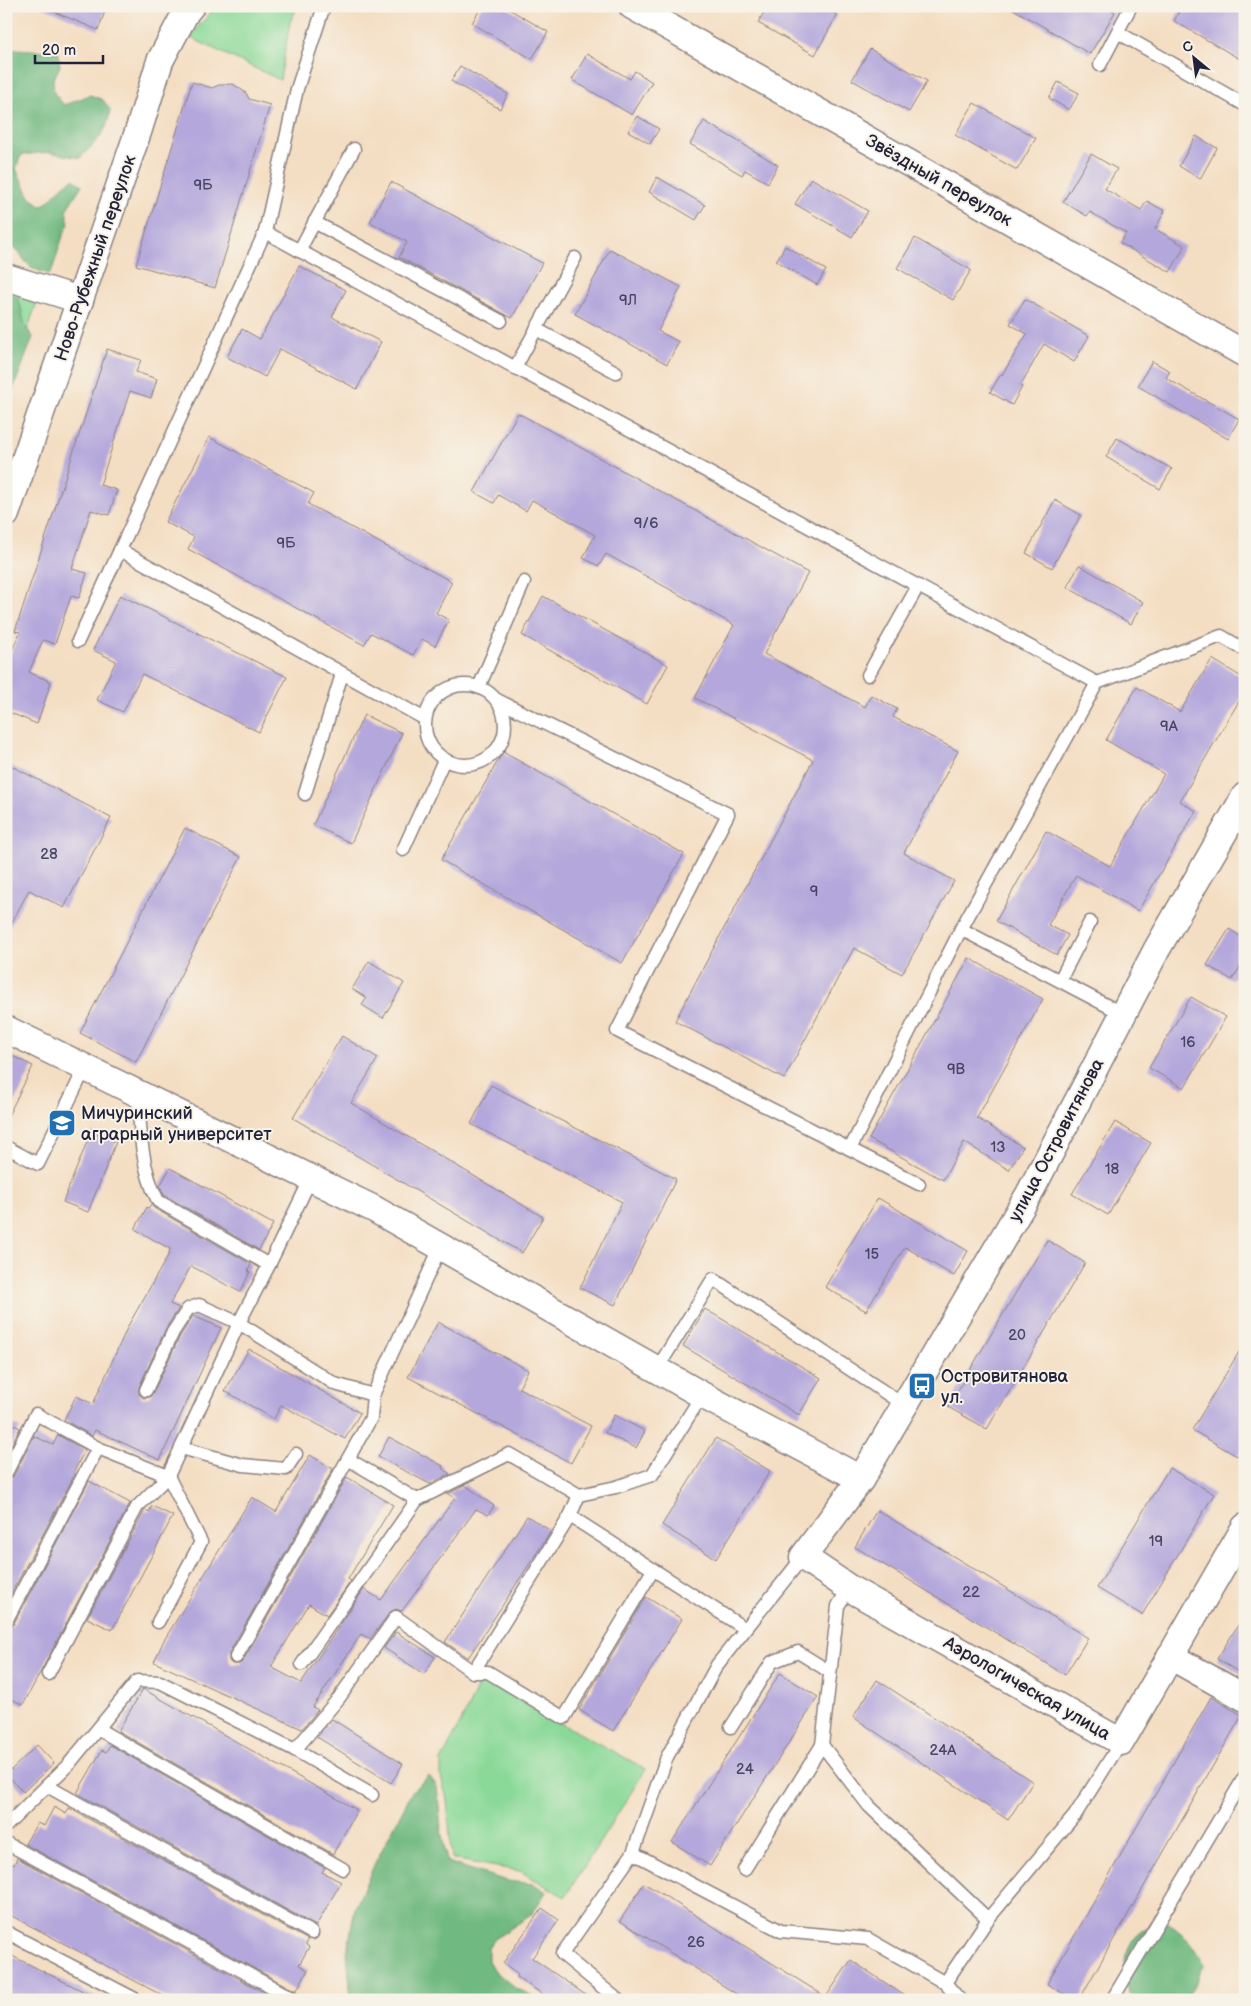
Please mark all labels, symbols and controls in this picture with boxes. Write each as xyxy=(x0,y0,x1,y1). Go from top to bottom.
scale bar xyxy=(35,32,102,64)
north arrow xyxy=(1168,32,1218,82)
text: С xyxy=(1180,37,1197,57)
text: 20 m xyxy=(42,41,76,60)
street label: Звёздный переулок xyxy=(862,130,1016,231)
street label: Ново-Рубежный переулок xyxy=(50,152,141,364)
house number: 9Б xyxy=(193,176,213,195)
house number: 9Л xyxy=(619,291,637,310)
house number: 9/6 xyxy=(634,514,658,533)
house number: 9Б xyxy=(276,534,296,553)
house number: 9А xyxy=(1160,717,1179,736)
house number: 28 xyxy=(40,845,58,864)
house number: 9 xyxy=(810,882,818,901)
house number: 16 xyxy=(1181,1033,1195,1052)
street label: улица Островитянова xyxy=(1004,1055,1109,1225)
house number: 9В xyxy=(947,1060,966,1079)
place label: Мичуринский аграрный университет xyxy=(81,1103,272,1145)
school or university icon: Мичуринский аграрный университет xyxy=(47,1108,77,1138)
house number: 13 xyxy=(990,1138,1006,1157)
house number: 18 xyxy=(1105,1160,1120,1179)
house number: 15 xyxy=(865,1245,879,1264)
house number: 20 xyxy=(1008,1326,1026,1345)
place label: Островитянова ул. xyxy=(941,1366,1069,1408)
bus stop icon: Островитянова ул. xyxy=(907,1371,937,1401)
house number: 19 xyxy=(1149,1532,1163,1551)
house number: 22 xyxy=(962,1583,980,1602)
street label: Аэрологическая улица xyxy=(939,1632,1114,1745)
house number: 24А xyxy=(930,1741,957,1760)
house number: 24 xyxy=(736,1760,754,1779)
house number: 26 xyxy=(687,1933,705,1952)

